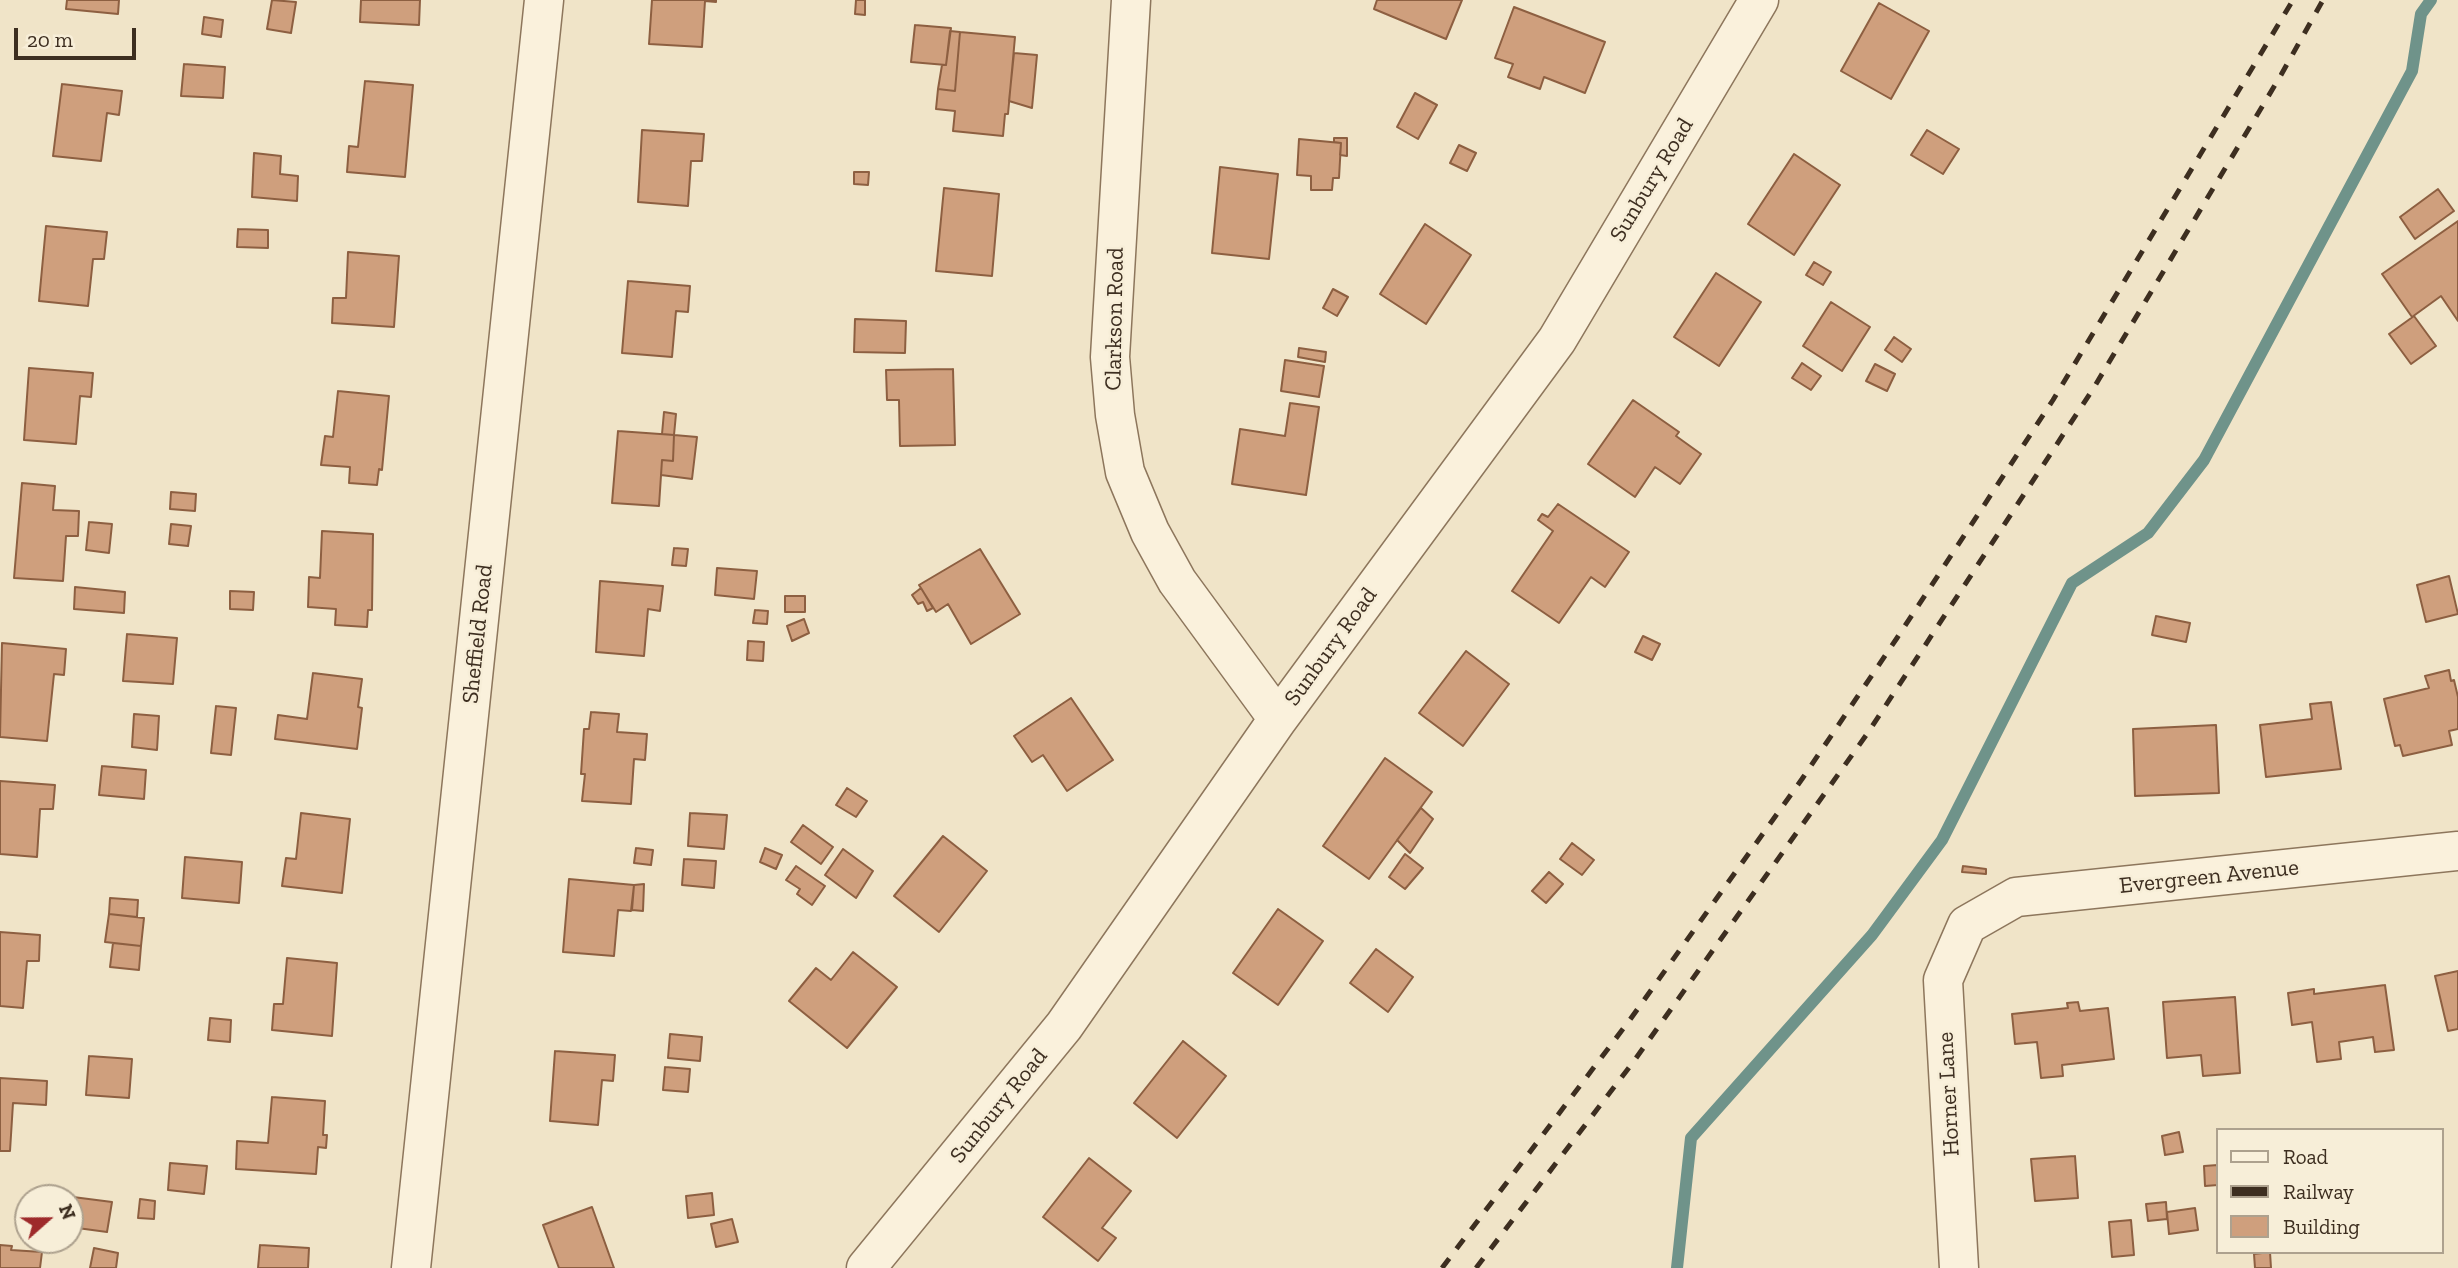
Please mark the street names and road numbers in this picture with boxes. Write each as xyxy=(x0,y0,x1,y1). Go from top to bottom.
street label: Sunbury Road xyxy=(1604,113,1700,247)
street label: Clarkson Road xyxy=(1100,247,1130,391)
street label: Sheffield Road xyxy=(457,563,499,705)
street label: Sunbury Road xyxy=(1279,582,1383,712)
street label: Evergreen Avenue xyxy=(2118,854,2300,900)
street label: Horner Lane xyxy=(1932,1031,1966,1157)
street label: Sunbury Road xyxy=(944,1043,1054,1169)

